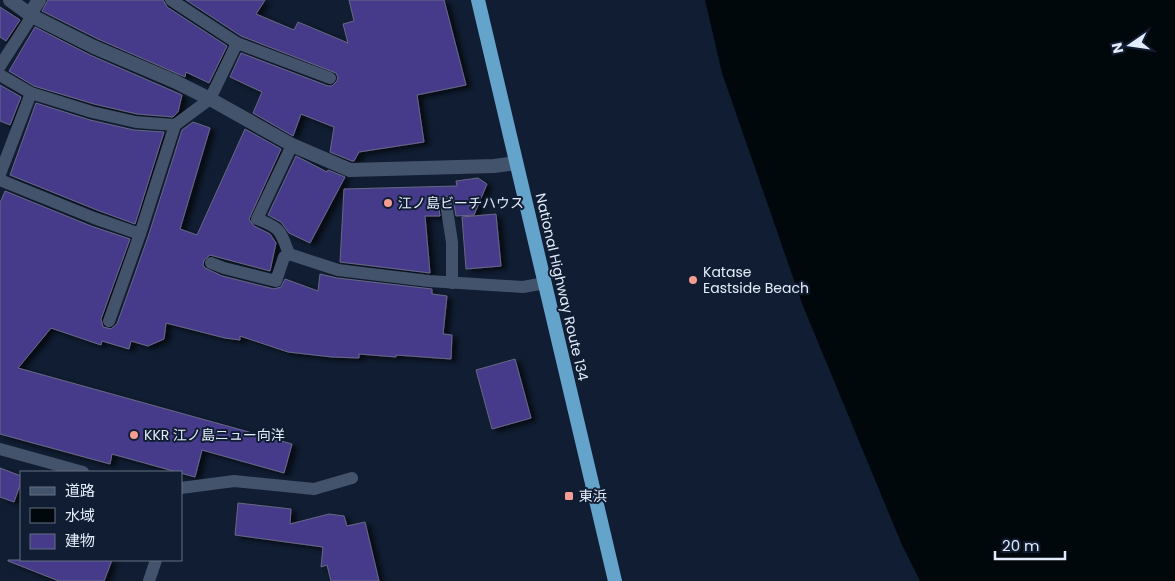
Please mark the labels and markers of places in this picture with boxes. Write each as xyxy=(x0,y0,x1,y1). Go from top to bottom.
place label: 江ノ島ビーチハウス xyxy=(398,193,524,213)
marker: 江ノ島ビーチハウス xyxy=(382,197,394,209)
place label: Katase Eastside Beach xyxy=(703,262,809,298)
marker: Katase Eastside Beach xyxy=(687,274,699,286)
place label: KKR 江ノ島ニュー向洋 xyxy=(144,425,285,445)
marker: KKR 江ノ島ニュー向洋 xyxy=(128,429,140,441)
place label: 東浜 xyxy=(579,486,607,506)
marker: 東浜 xyxy=(563,490,575,502)

